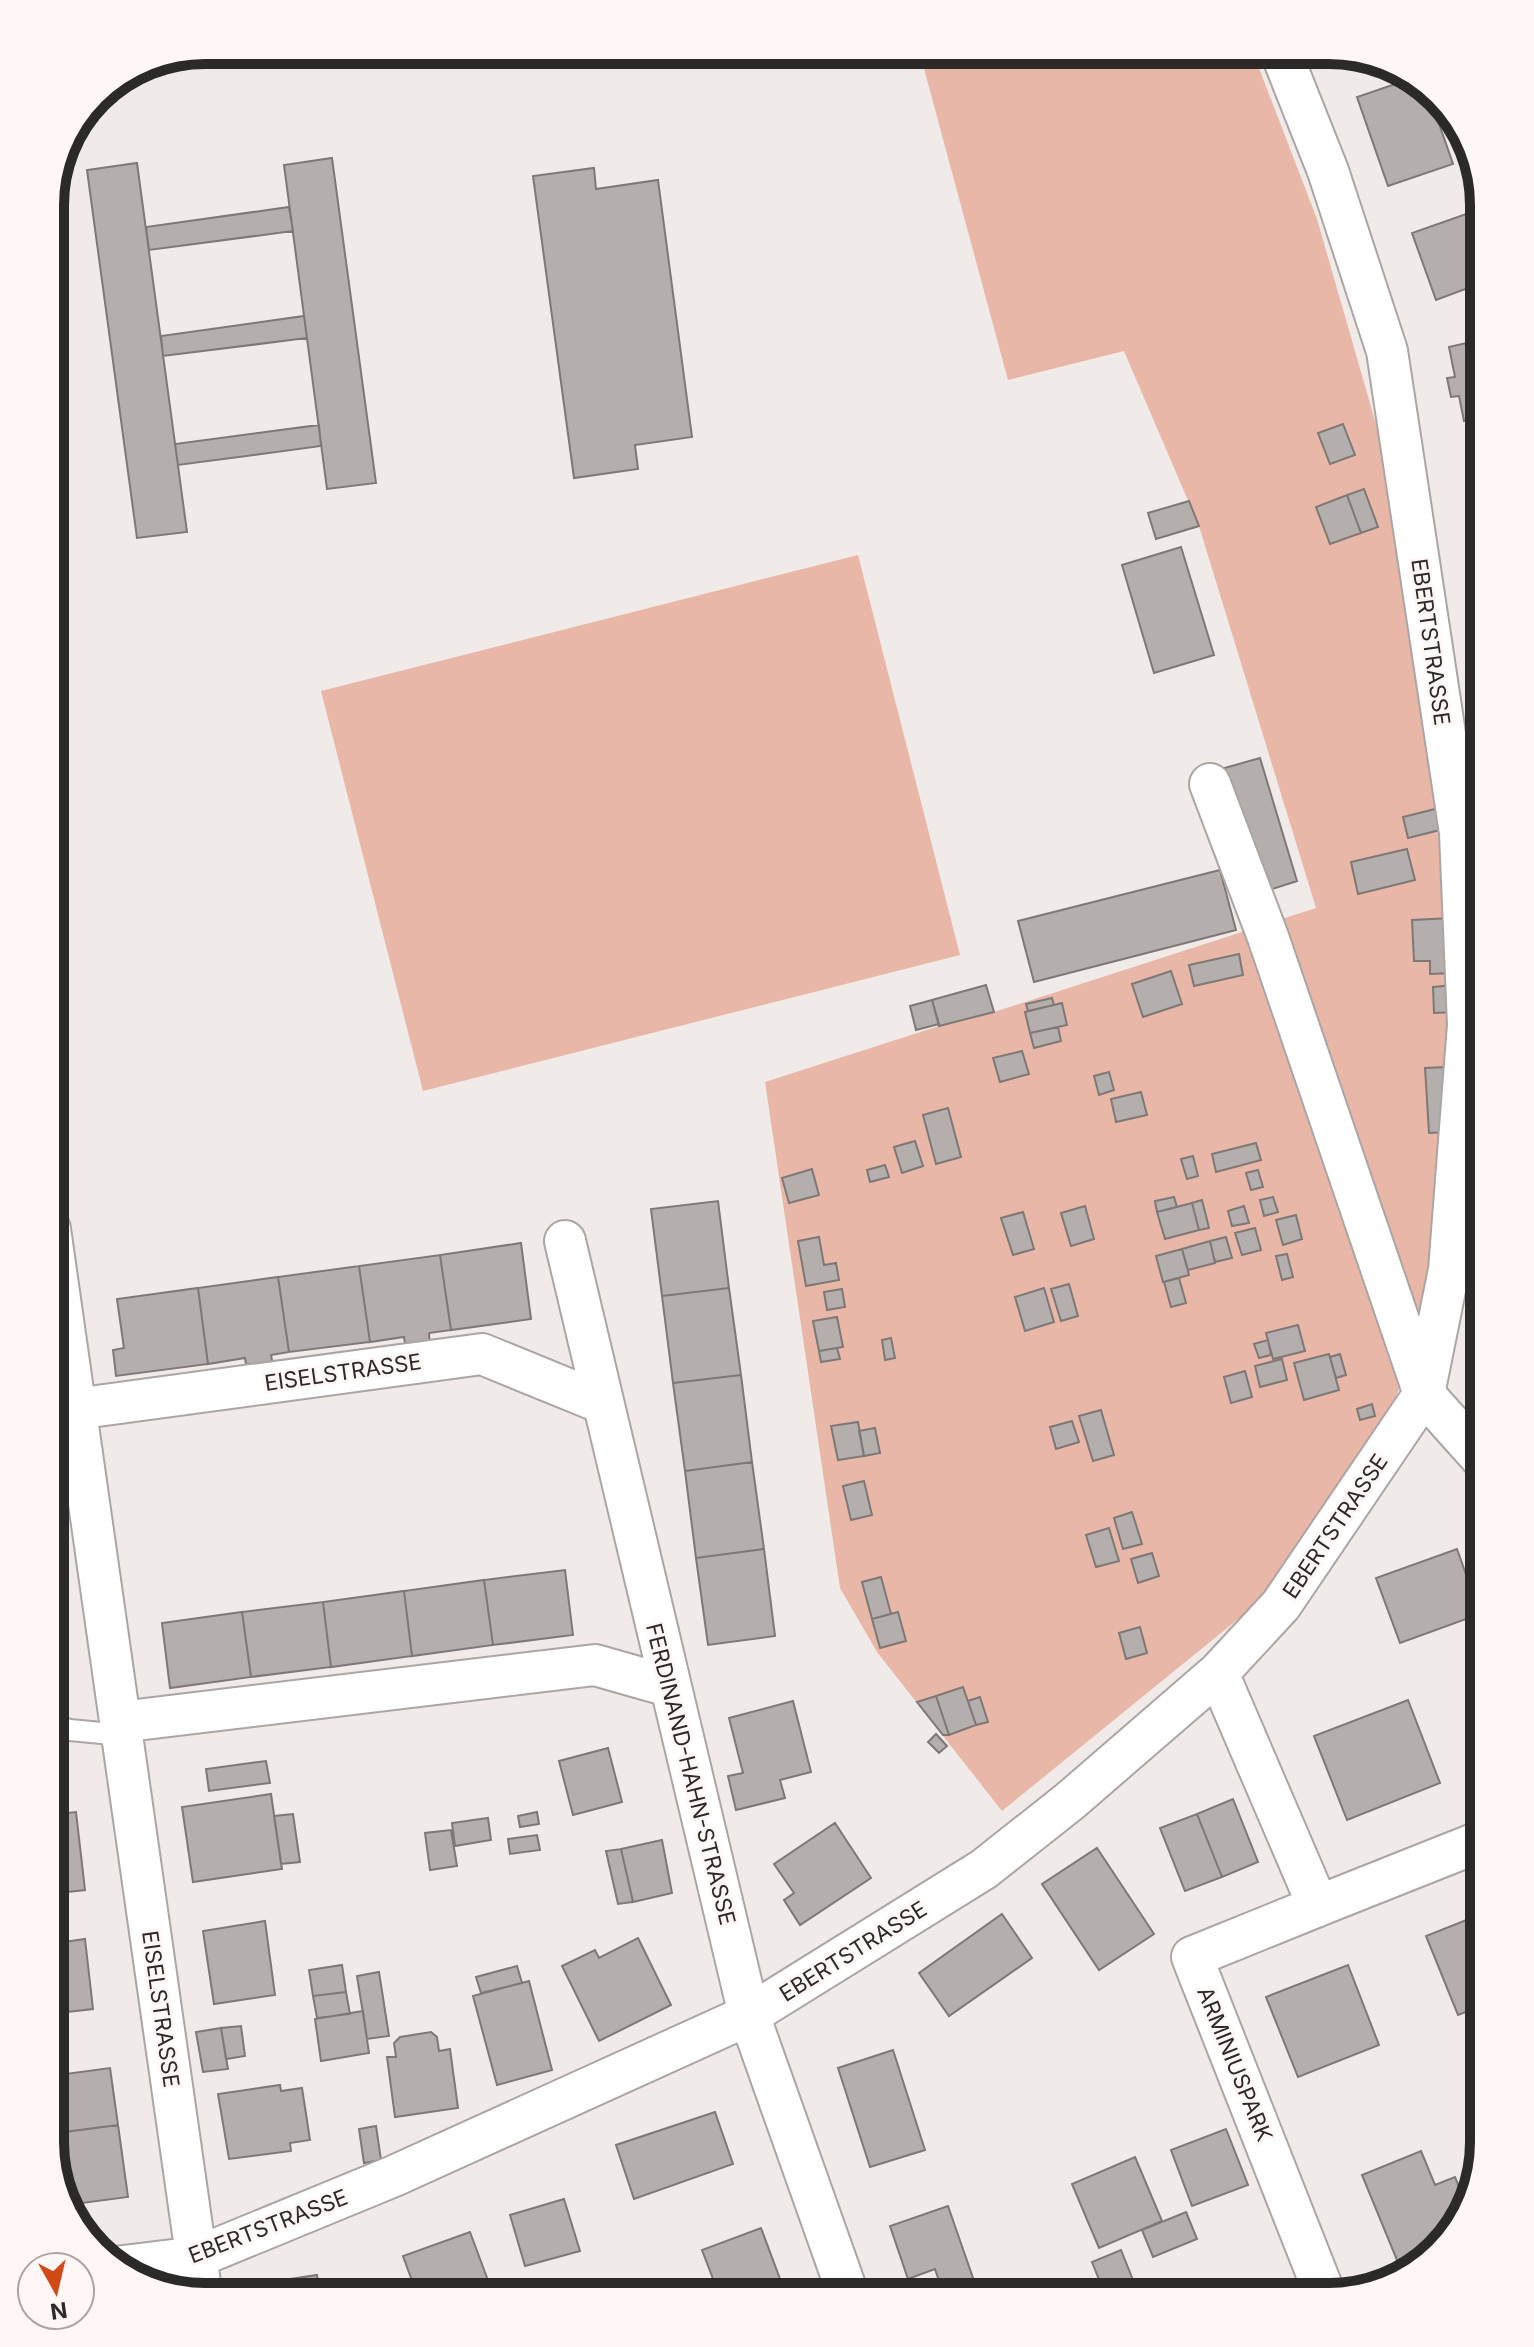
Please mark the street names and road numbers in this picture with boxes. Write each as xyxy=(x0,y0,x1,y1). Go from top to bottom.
street label: EBERTSTRASSE xyxy=(1406,557,1456,727)
street label: EISELSTRASSE xyxy=(263,1348,423,1396)
street label: EBERTSTRASSE xyxy=(1277,1449,1393,1603)
street label: FERDINAND-HAHN-STRASSE xyxy=(641,1620,741,1928)
street label: EBERTSTRASSE xyxy=(775,1895,931,2007)
street label: EISELSTRASSE xyxy=(137,1929,185,2089)
street label: ARMINIUSPARK xyxy=(1192,1983,1278,2145)
street label: EBERTSTRASSE xyxy=(185,2184,351,2268)

